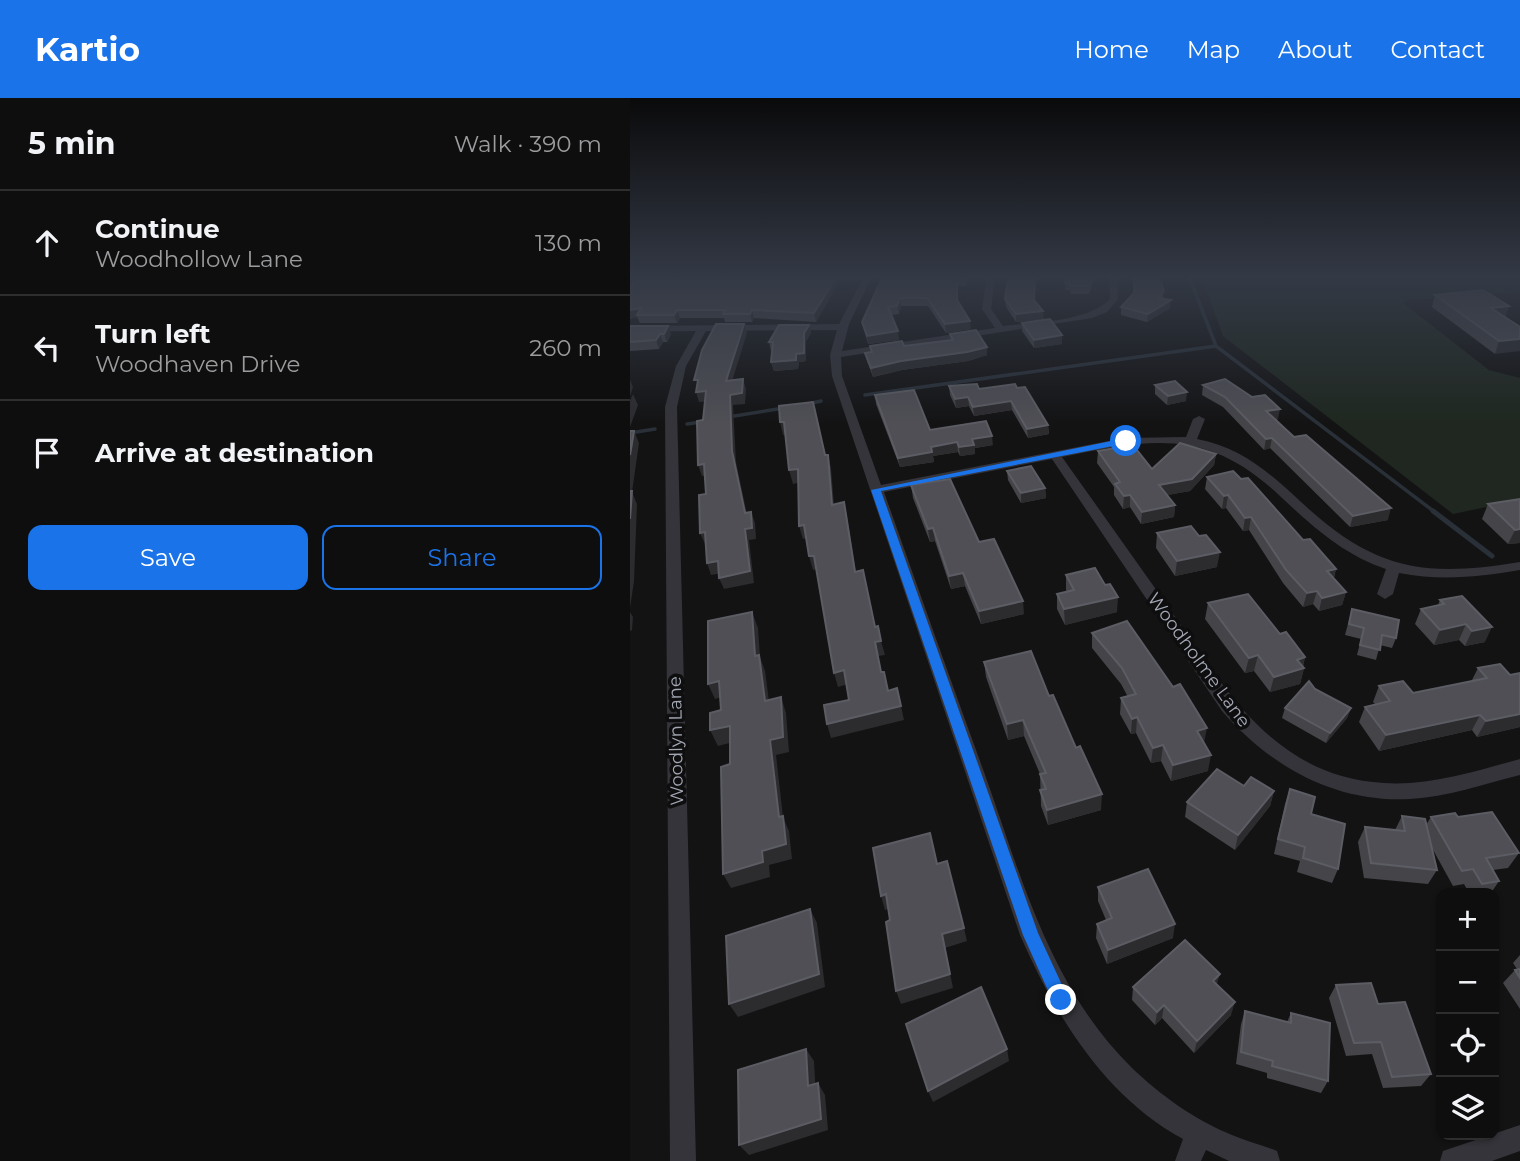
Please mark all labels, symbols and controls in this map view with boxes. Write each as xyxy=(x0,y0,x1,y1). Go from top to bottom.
text: Kartio xyxy=(35,29,140,69)
text: Home xyxy=(1074,35,1149,64)
text: Map xyxy=(1187,35,1240,64)
text: About xyxy=(1278,35,1352,64)
text: Contact xyxy=(1390,35,1485,64)
text: 5 min xyxy=(28,125,116,162)
text: Walk · 390 m xyxy=(454,130,602,158)
text: Continue xyxy=(95,213,220,245)
icon: ahead xyxy=(28,224,66,262)
text: 130 m xyxy=(535,229,602,257)
text: Woodhollow Lane xyxy=(95,245,303,273)
text: Turn left xyxy=(95,318,211,350)
icon: left xyxy=(28,329,66,367)
text: 260 m xyxy=(529,334,602,362)
text: Woodhaven Drive xyxy=(95,350,300,378)
route start xyxy=(1110,425,1141,456)
icon: arrive xyxy=(28,434,66,472)
text: Arrive at destination xyxy=(95,437,374,469)
button: Save xyxy=(28,525,308,590)
button: Share xyxy=(322,525,602,590)
street label: Woodholme Lane xyxy=(1143,588,1255,732)
street label: Woodlyn Lane xyxy=(664,676,688,806)
map controls xyxy=(1436,888,1499,1140)
button: + xyxy=(1436,888,1499,951)
button: − xyxy=(1436,951,1499,1014)
route end xyxy=(1045,984,1076,1015)
button: locate xyxy=(1436,1014,1499,1077)
button: layers xyxy=(1436,1077,1499,1140)

